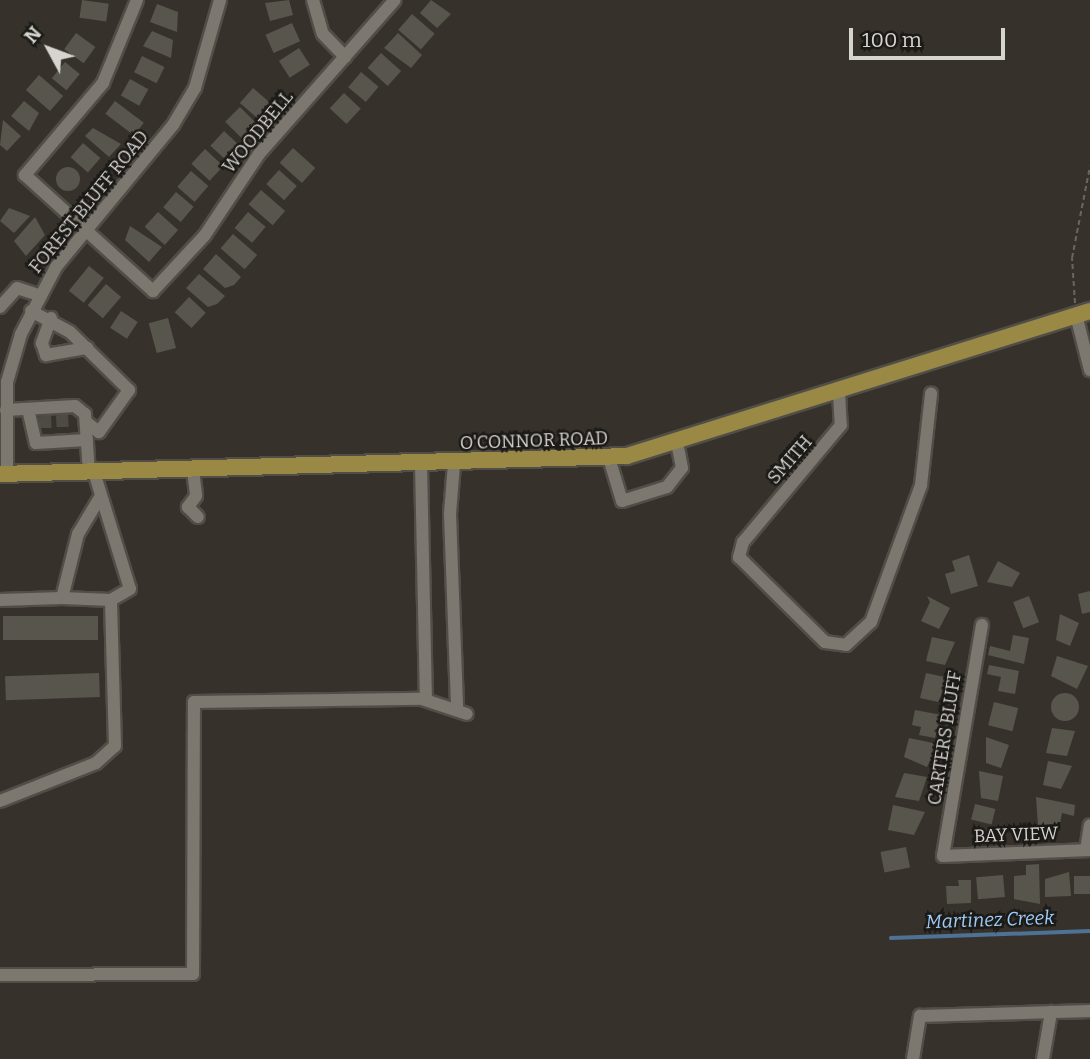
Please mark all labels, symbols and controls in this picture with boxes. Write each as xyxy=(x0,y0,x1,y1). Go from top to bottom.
north arrow xyxy=(14,14,84,84)
scale bar xyxy=(852,14,1008,58)
text: N xyxy=(19,22,46,48)
text: 100 m xyxy=(862,27,922,53)
street label: WOODBELL xyxy=(218,87,298,177)
street label: FOREST BLUFF ROAD xyxy=(25,126,153,278)
street label: O'CONNOR ROAD xyxy=(460,428,608,454)
street label: SMITH xyxy=(763,431,817,489)
street label: CARTERS BLUFF xyxy=(924,669,966,807)
street label: BAY VIEW xyxy=(973,823,1059,847)
water label: Martinez Creek xyxy=(925,906,1055,934)

